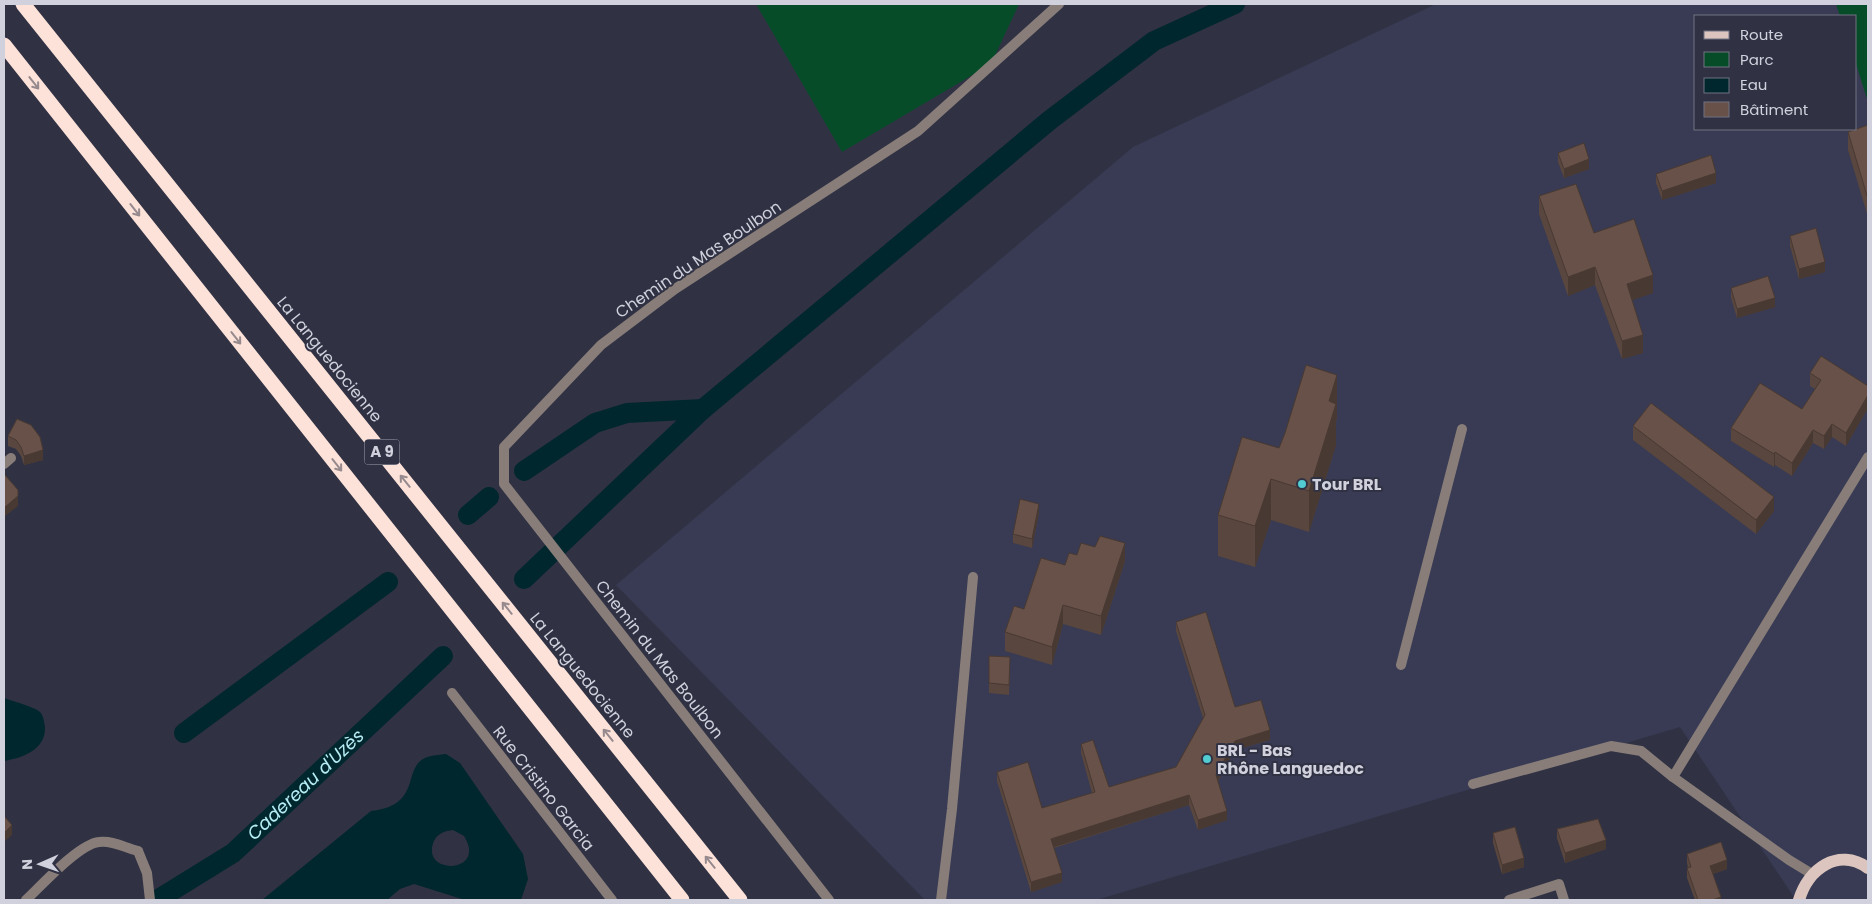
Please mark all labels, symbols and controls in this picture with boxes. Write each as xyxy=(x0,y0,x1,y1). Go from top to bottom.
legend xyxy=(1694,15,1857,130)
text: Route xyxy=(1740,24,1783,45)
text: Parc xyxy=(1740,49,1774,70)
text: Eau xyxy=(1740,74,1767,95)
one-way arrow xyxy=(29,76,39,90)
text: Bâtiment xyxy=(1740,99,1808,120)
street label: Chemin du Mas Boulbon xyxy=(611,195,786,324)
one-way arrow xyxy=(130,203,140,217)
street label: La Languedocienne xyxy=(272,291,388,427)
one-way arrow xyxy=(230,331,241,344)
road number: A 9 xyxy=(364,440,400,464)
one-way arrow xyxy=(331,458,342,471)
place label: Tour BRL xyxy=(1312,473,1382,496)
one-way arrow xyxy=(400,475,411,488)
marker: Tour BRL xyxy=(1296,478,1308,490)
street label: Chemin du Mas Boulbon xyxy=(590,575,729,743)
one-way arrow xyxy=(501,602,512,615)
street label: La Languedocienne xyxy=(525,607,641,743)
street label: Rue Cristino Garcia xyxy=(487,721,600,856)
water label: Cadereau d'Uzès xyxy=(241,723,369,846)
one-way arrow xyxy=(603,729,614,742)
place label: BRL - Bas Rhône Languedoc xyxy=(1217,739,1364,780)
marker: BRL - Bas Rhône Languedoc xyxy=(1201,753,1213,765)
north arrow xyxy=(15,839,65,889)
one-way arrow xyxy=(704,856,715,869)
text: N xyxy=(17,859,37,870)

